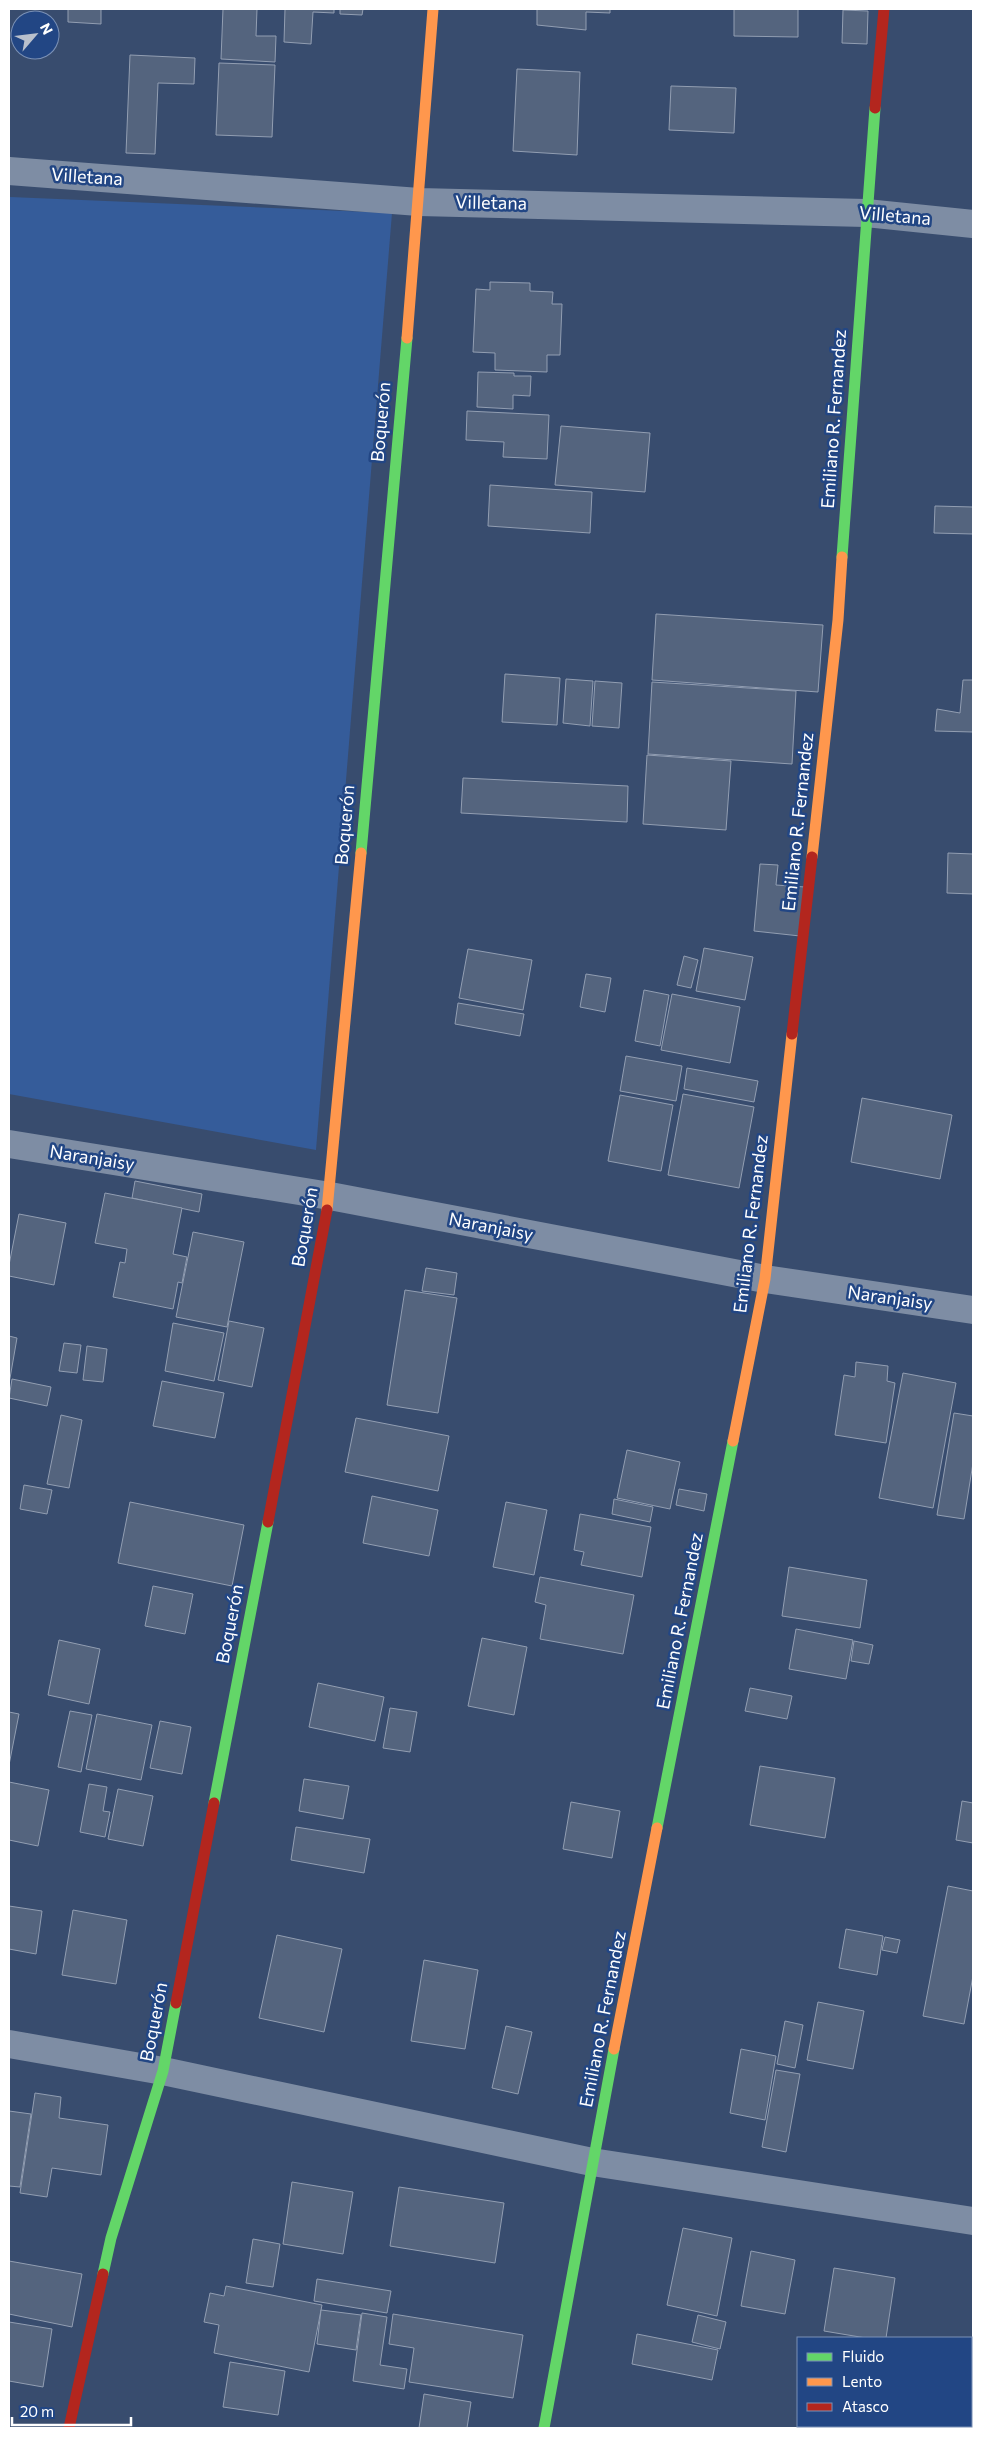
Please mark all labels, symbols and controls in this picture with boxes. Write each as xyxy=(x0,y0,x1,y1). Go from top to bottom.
north arrow xyxy=(10,10,60,60)
text: N xyxy=(37,20,57,37)
street label: Villetana xyxy=(50,163,124,189)
street label: Villetana xyxy=(455,190,527,214)
street label: Villetana xyxy=(858,201,932,229)
street label: Emiliano R. Fernandez xyxy=(816,329,850,509)
street label: Boquerón xyxy=(366,381,394,463)
street label: Emiliano R. Fernandez xyxy=(777,731,817,912)
street label: Boquerón xyxy=(330,784,358,866)
street label: Emiliano R. Fernandez xyxy=(728,1133,772,1314)
street label: Naranjaisy xyxy=(48,1139,136,1175)
street label: Boquerón xyxy=(286,1185,322,1268)
street label: Naranjaisy xyxy=(447,1207,535,1245)
street label: Naranjaisy xyxy=(846,1280,934,1314)
street label: Emiliano R. Fernandez xyxy=(651,1531,707,1711)
street label: Boquerón xyxy=(211,1582,247,1665)
street label: Emiliano R. Fernandez xyxy=(574,1929,630,2109)
street label: Boquerón xyxy=(135,1980,171,2063)
legend xyxy=(797,2337,972,2427)
text: Fluido xyxy=(842,2347,884,2365)
text: Lento xyxy=(842,2372,882,2390)
scale bar xyxy=(12,2394,131,2426)
text: Atasco xyxy=(842,2397,889,2415)
text: 20 m xyxy=(20,2402,54,2420)

